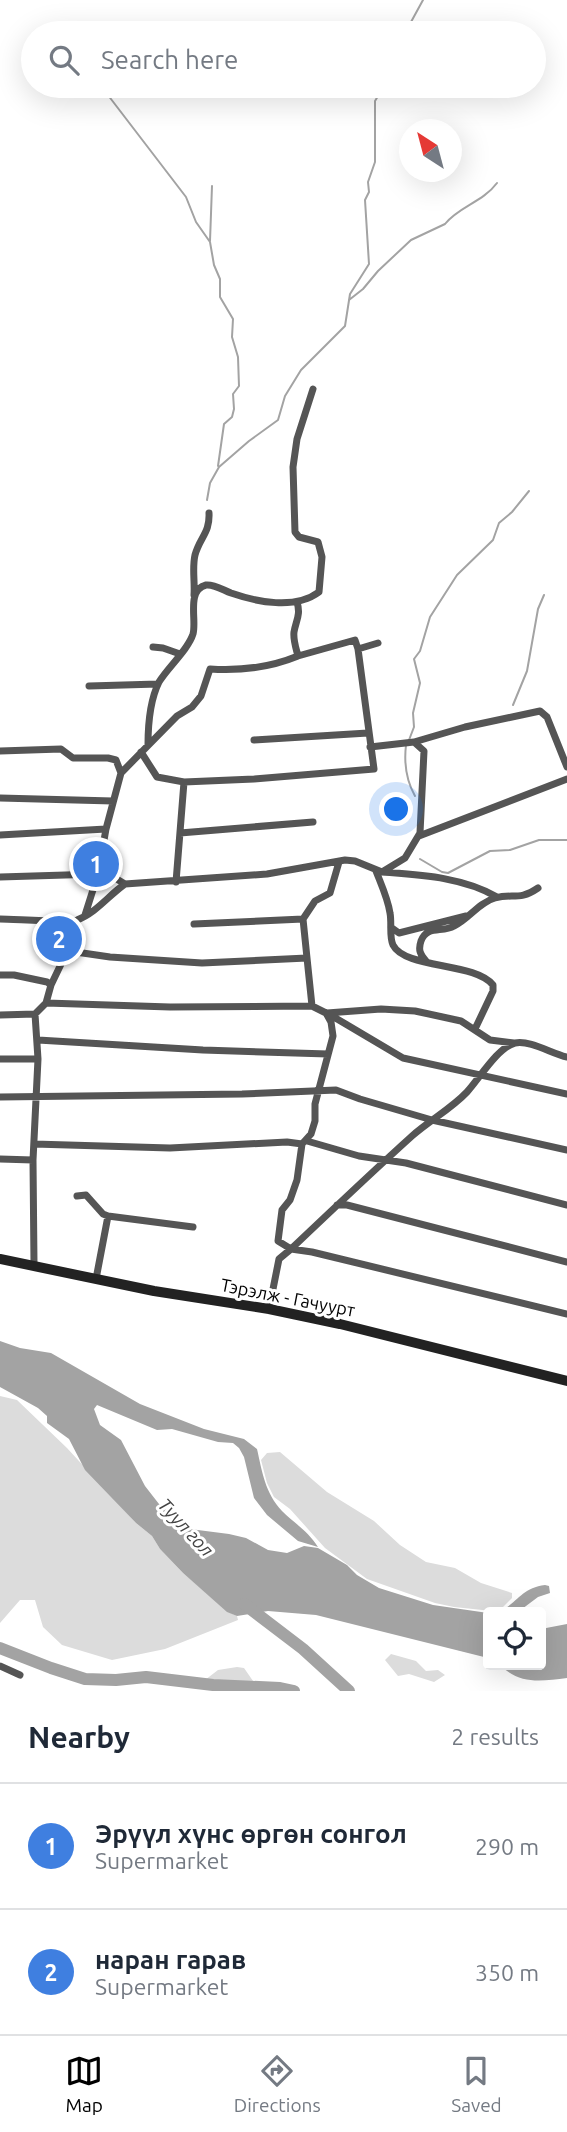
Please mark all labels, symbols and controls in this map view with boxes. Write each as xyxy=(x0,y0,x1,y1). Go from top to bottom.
search box xyxy=(21,21,546,98)
icon: search xyxy=(45,41,83,79)
text: Search here xyxy=(101,45,238,74)
north arrow xyxy=(399,119,462,182)
your location xyxy=(379,792,413,826)
pin: 1 xyxy=(73,838,119,890)
pin: 2 xyxy=(36,913,82,965)
street label: Тэрэлж - Гачуурт xyxy=(219,1274,357,1320)
water label: Туул гол xyxy=(154,1494,219,1561)
map controls xyxy=(483,1607,546,1670)
button: locate xyxy=(483,1607,546,1670)
text: Nearby xyxy=(28,1720,130,1754)
text: 2 results xyxy=(451,1724,539,1749)
text: Эрүүл хүнс өргөн сонгол xyxy=(95,1819,407,1848)
text: 1 xyxy=(45,1834,57,1859)
text: 290 m xyxy=(475,1834,539,1859)
text: Supermarket xyxy=(95,1848,228,1873)
text: наран гарав xyxy=(95,1945,246,1974)
text: 2 xyxy=(45,1960,57,1985)
text: 350 m xyxy=(475,1960,539,1985)
text: Supermarket xyxy=(95,1974,228,1999)
tab: Map xyxy=(65,2052,103,2116)
tab: Directions xyxy=(234,2052,321,2116)
tab: Saved xyxy=(451,2052,502,2116)

